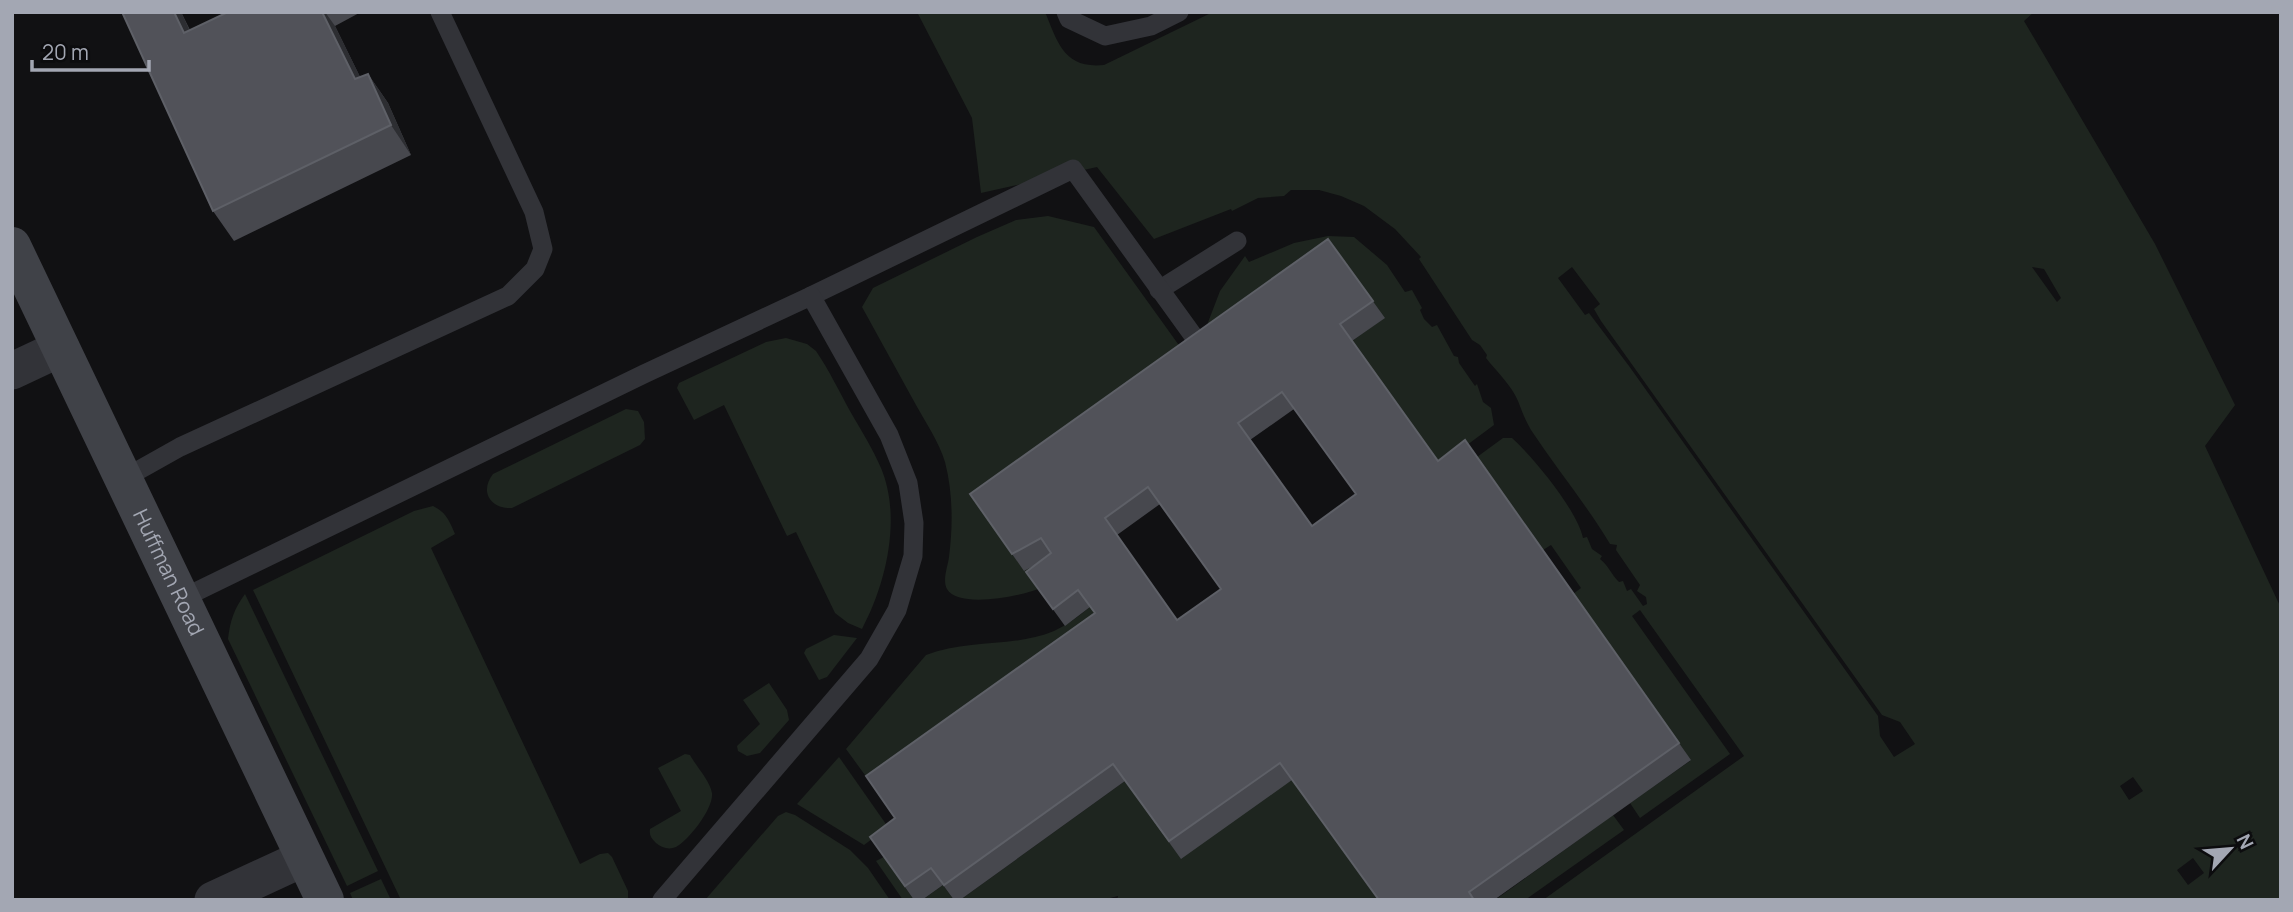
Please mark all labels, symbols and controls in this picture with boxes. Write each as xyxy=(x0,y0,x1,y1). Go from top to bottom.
scale bar xyxy=(32,28,149,72)
text: 20 m xyxy=(42,38,89,66)
street label: Huffman Road xyxy=(127,504,211,640)
north arrow xyxy=(2195,814,2265,884)
text: N xyxy=(2231,830,2260,853)

